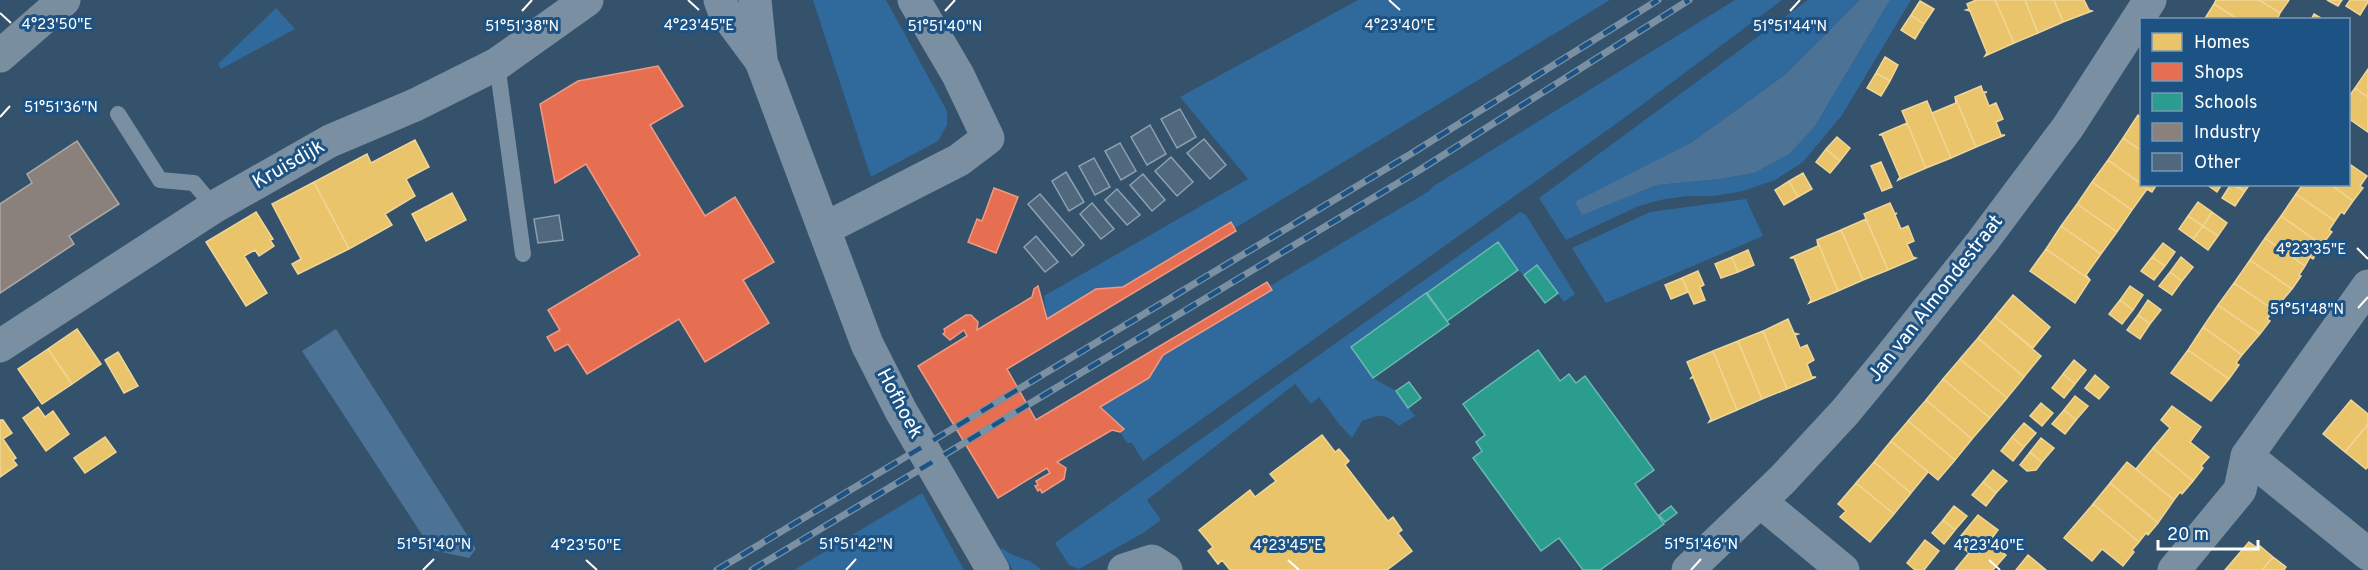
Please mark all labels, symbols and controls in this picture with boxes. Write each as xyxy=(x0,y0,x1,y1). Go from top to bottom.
text: 4°23'50"E xyxy=(22,16,92,35)
text: 4°23'45"E xyxy=(664,17,734,36)
text: 4°23'40"E xyxy=(1365,17,1435,36)
text: 51°51'38"N xyxy=(485,18,559,37)
text: 51°51'40"N xyxy=(908,18,982,37)
text: 51°51'44"N xyxy=(1753,18,1827,37)
legend xyxy=(2140,18,2350,186)
text: Homes xyxy=(2194,32,2250,55)
text: Shops xyxy=(2194,62,2244,85)
text: Schools xyxy=(2194,92,2257,115)
text: 51°51'36"N xyxy=(24,99,98,118)
text: Industry xyxy=(2194,122,2261,145)
street label: Kruisdijk xyxy=(248,134,330,196)
text: Other xyxy=(2194,152,2241,175)
street label: Jan van Almondestraat xyxy=(1862,210,2010,388)
text: 4°23'35"E xyxy=(2276,241,2346,260)
text: 51°51'48"N xyxy=(2270,301,2344,320)
street label: Hofhoek xyxy=(870,364,928,444)
scale bar xyxy=(2158,513,2258,551)
text: 20 m xyxy=(2167,524,2209,547)
text: 51°51'40"N xyxy=(397,536,471,555)
text: 51°51'42"N xyxy=(819,536,893,555)
text: 51°51'46"N xyxy=(1664,536,1738,555)
text: 4°23'50"E xyxy=(551,537,621,556)
text: 4°23'45"E xyxy=(1253,537,1323,556)
text: 4°23'40"E xyxy=(1954,537,2024,556)

